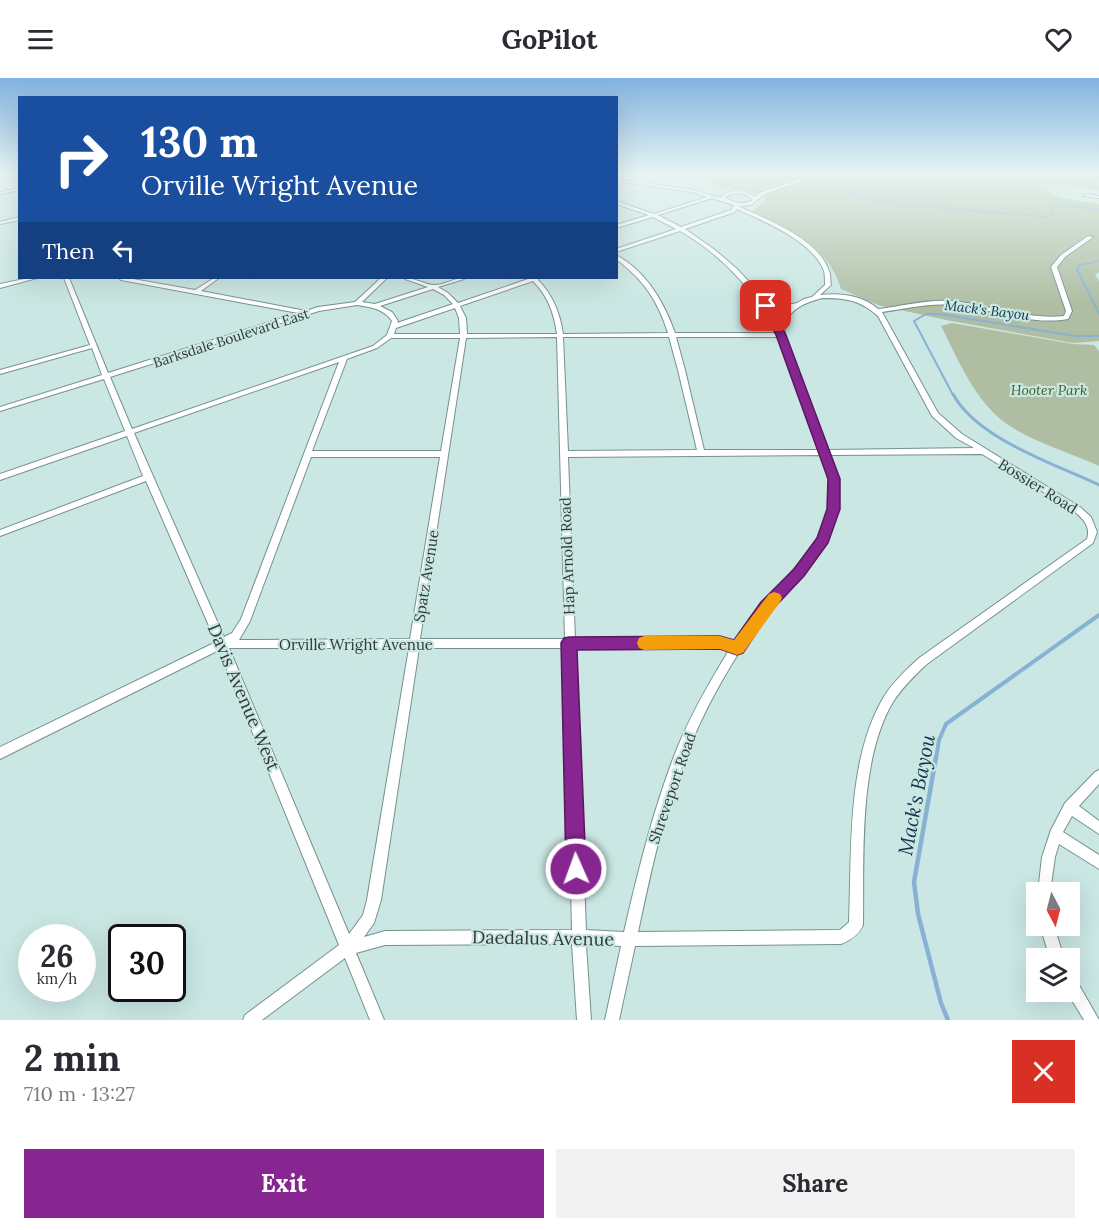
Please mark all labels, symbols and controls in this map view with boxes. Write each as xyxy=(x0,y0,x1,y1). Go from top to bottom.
text: GoPilot xyxy=(502,22,597,56)
icon: menu xyxy=(24,23,57,56)
icon: heart xyxy=(1042,23,1075,56)
text: 130 m xyxy=(141,115,258,169)
icon: right xyxy=(42,120,120,198)
text: Orville Wright Avenue xyxy=(141,168,418,202)
icon: left xyxy=(107,234,140,267)
text: Then xyxy=(42,237,95,265)
pin xyxy=(740,280,791,331)
icon: arrive xyxy=(749,289,782,322)
water label: Mack's Bayou xyxy=(943,296,1031,324)
street label: Barksdale Boulevard East xyxy=(151,304,312,372)
park label: Hooter Park xyxy=(1011,381,1087,399)
street label: Bossier Road xyxy=(995,454,1081,518)
street label: Hap Arnold Road xyxy=(555,497,579,615)
street label: Spatz Avenue xyxy=(409,528,443,624)
street label: Davis Avenue West xyxy=(203,620,285,774)
street label: Orville Wright Avenue xyxy=(279,635,433,654)
street label: Shreveport Road xyxy=(644,730,700,846)
water label: Mack's Bayou xyxy=(892,732,940,857)
position arrow xyxy=(544,837,608,901)
north arrow xyxy=(1026,882,1080,936)
map controls xyxy=(1026,882,1080,1002)
speed limit sign: 30 xyxy=(108,924,186,1002)
street label: Daedalus Avenue xyxy=(472,925,614,951)
text: 26 xyxy=(40,937,74,975)
button: layers xyxy=(1026,948,1080,1002)
text: km/h xyxy=(37,969,77,988)
text: 2 min xyxy=(24,1035,121,1081)
button: close xyxy=(1012,1040,1075,1103)
text: 710 m · 13:27 xyxy=(24,1081,135,1106)
button: Exit xyxy=(24,1149,544,1218)
button: Share xyxy=(556,1149,1075,1218)

